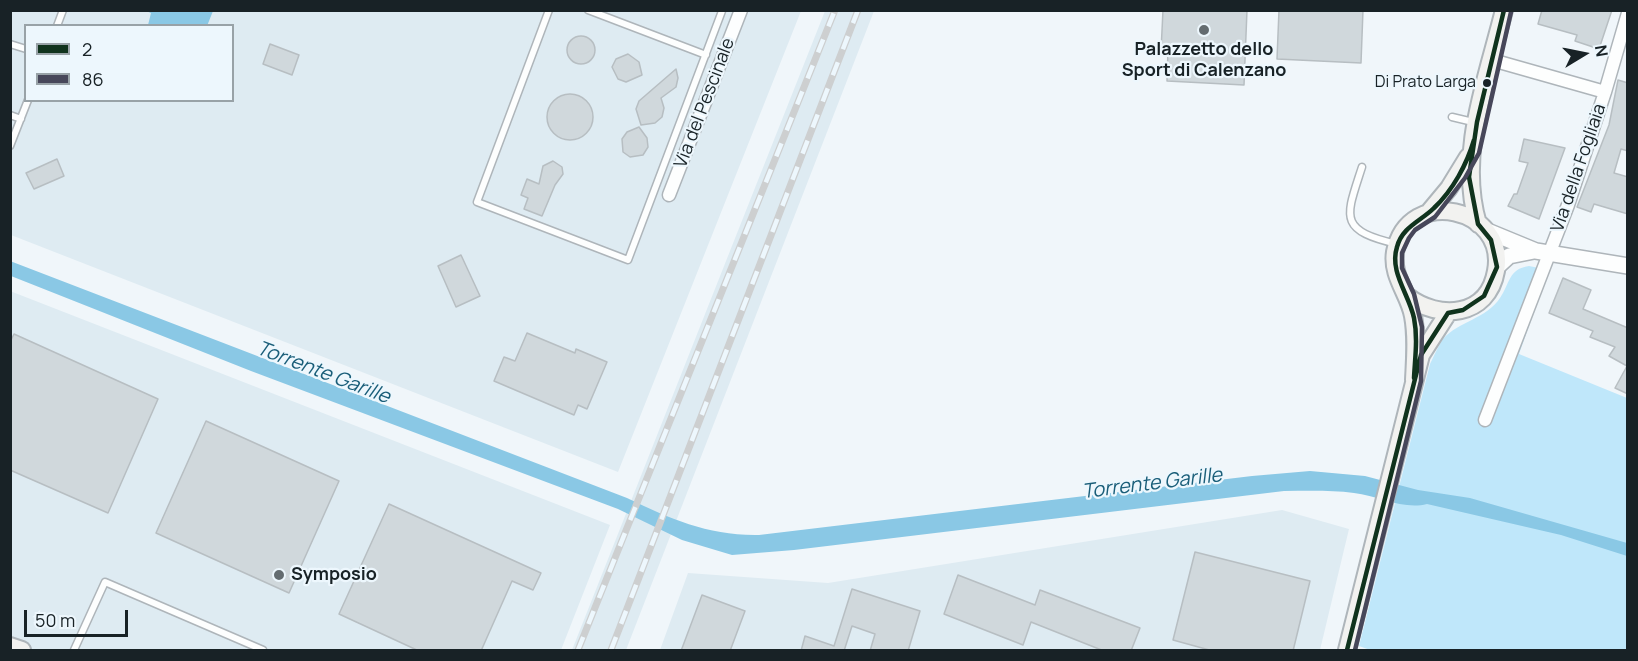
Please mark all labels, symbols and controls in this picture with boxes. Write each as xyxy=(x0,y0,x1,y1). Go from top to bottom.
marker: Palazzetto dello Sport di Calenzano xyxy=(1197,23,1211,37)
legend xyxy=(24,24,234,102)
north arrow xyxy=(1554,24,1614,84)
street label: Via del Pescinale xyxy=(670,35,740,171)
text: 2 xyxy=(82,37,92,61)
place label: Palazzetto dello Sport di Calenzano xyxy=(1122,39,1286,82)
text: N xyxy=(1590,43,1614,58)
text: 86 xyxy=(82,67,104,91)
place label: Di Prato Larga xyxy=(1375,73,1476,93)
marker: Di Prato Larga xyxy=(1481,77,1493,89)
street label: Via della Fogliaia xyxy=(1547,101,1611,235)
water label: Torrente Garille xyxy=(253,337,393,409)
water label: Torrente Garille xyxy=(1081,463,1223,505)
place label: Symposio xyxy=(291,564,377,586)
marker: Symposio xyxy=(272,568,286,582)
scale bar xyxy=(27,598,130,636)
text: 50 m xyxy=(35,608,75,632)

